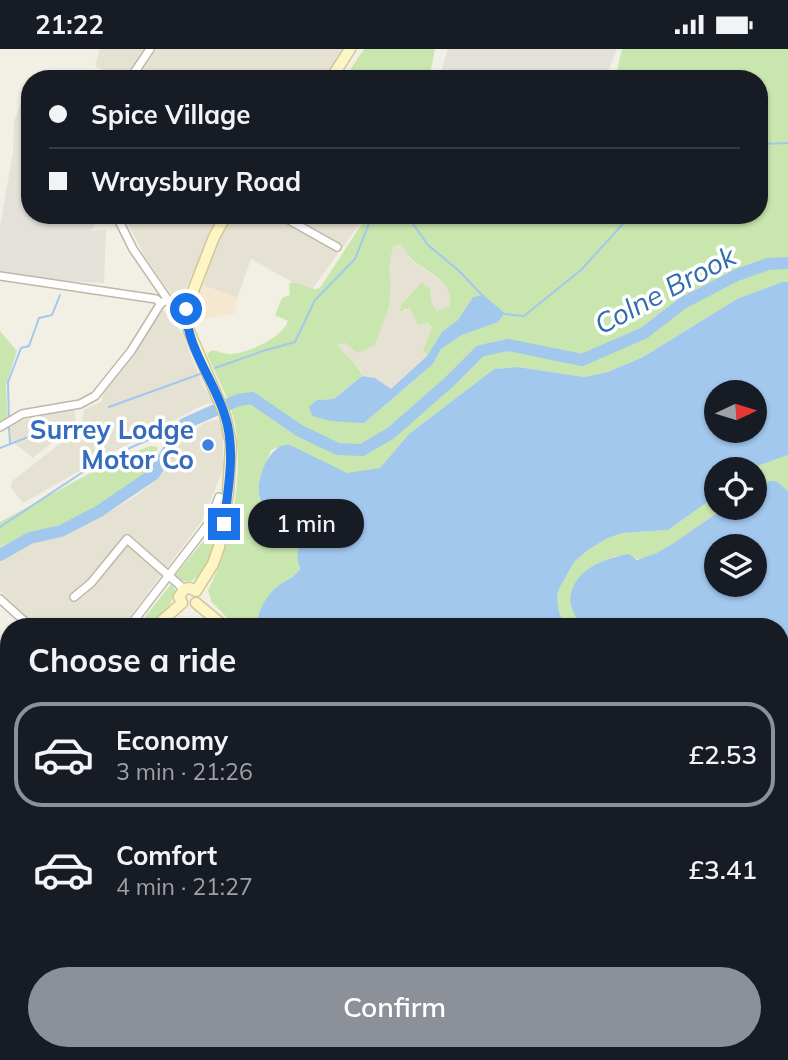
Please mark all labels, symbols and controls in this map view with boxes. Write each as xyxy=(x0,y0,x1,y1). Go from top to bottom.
text: 21:22 xyxy=(35,8,104,41)
text: Spice Village xyxy=(91,98,251,131)
text: Wraysbury Road xyxy=(91,165,301,198)
water label: Colne Brook xyxy=(588,237,743,341)
route start xyxy=(170,293,202,325)
north arrow xyxy=(704,380,766,443)
map controls xyxy=(704,380,767,597)
place label: Surrey Lodge Motor Co xyxy=(30,413,194,476)
marker: Surrey Lodge Motor Co xyxy=(200,437,216,453)
button: locate xyxy=(704,457,767,520)
callout: 1 min xyxy=(248,499,364,549)
route end xyxy=(208,508,240,540)
text: 1 min xyxy=(276,509,336,538)
button: layers xyxy=(704,534,767,597)
text: Choose a ride xyxy=(28,640,236,680)
icon: car xyxy=(32,723,95,786)
text: Economy xyxy=(116,724,228,757)
text: £2.53 xyxy=(688,738,757,771)
text: 3 min · 21:26 xyxy=(116,757,253,786)
icon: car xyxy=(32,838,95,901)
text: Comfort xyxy=(116,839,217,872)
text: £3.41 xyxy=(688,853,757,886)
text: 4 min · 21:27 xyxy=(116,872,253,901)
button: Confirm xyxy=(28,967,761,1047)

